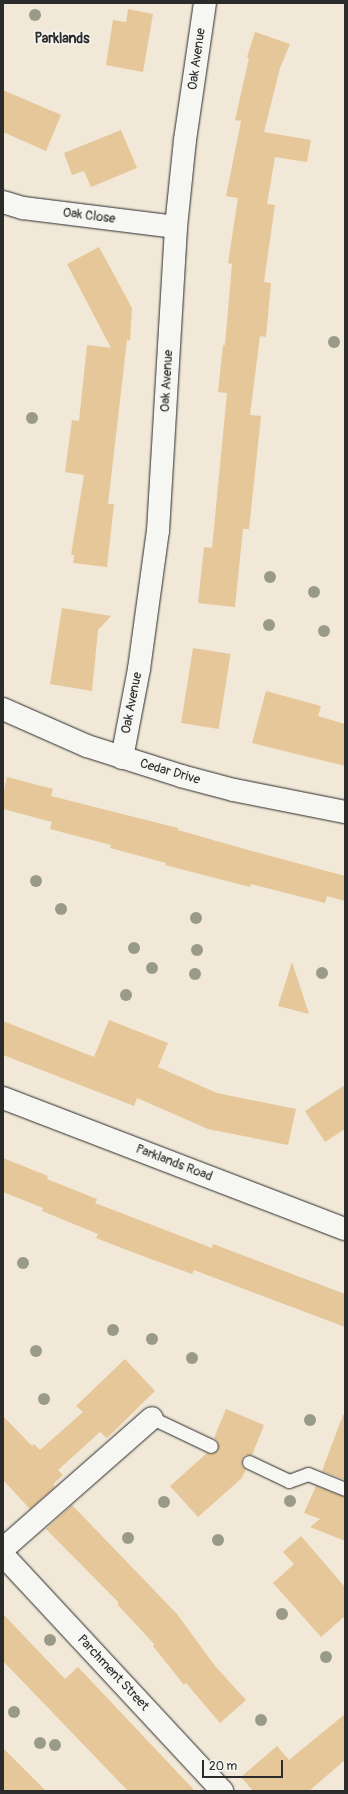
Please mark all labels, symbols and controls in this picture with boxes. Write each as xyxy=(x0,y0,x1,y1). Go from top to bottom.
street label: Oak Avenue xyxy=(185,27,209,91)
district label: Parklands xyxy=(35,31,89,47)
street label: Oak Close xyxy=(62,205,116,227)
street label: Oak Avenue xyxy=(158,349,176,413)
street label: Oak Avenue xyxy=(118,671,146,735)
street label: Cedar Drive xyxy=(138,756,202,788)
street label: Parklands Road xyxy=(133,1141,215,1185)
street label: Parchment Street xyxy=(74,1632,152,1714)
scale bar xyxy=(204,1752,285,1778)
text: 20 m xyxy=(209,1759,237,1774)

